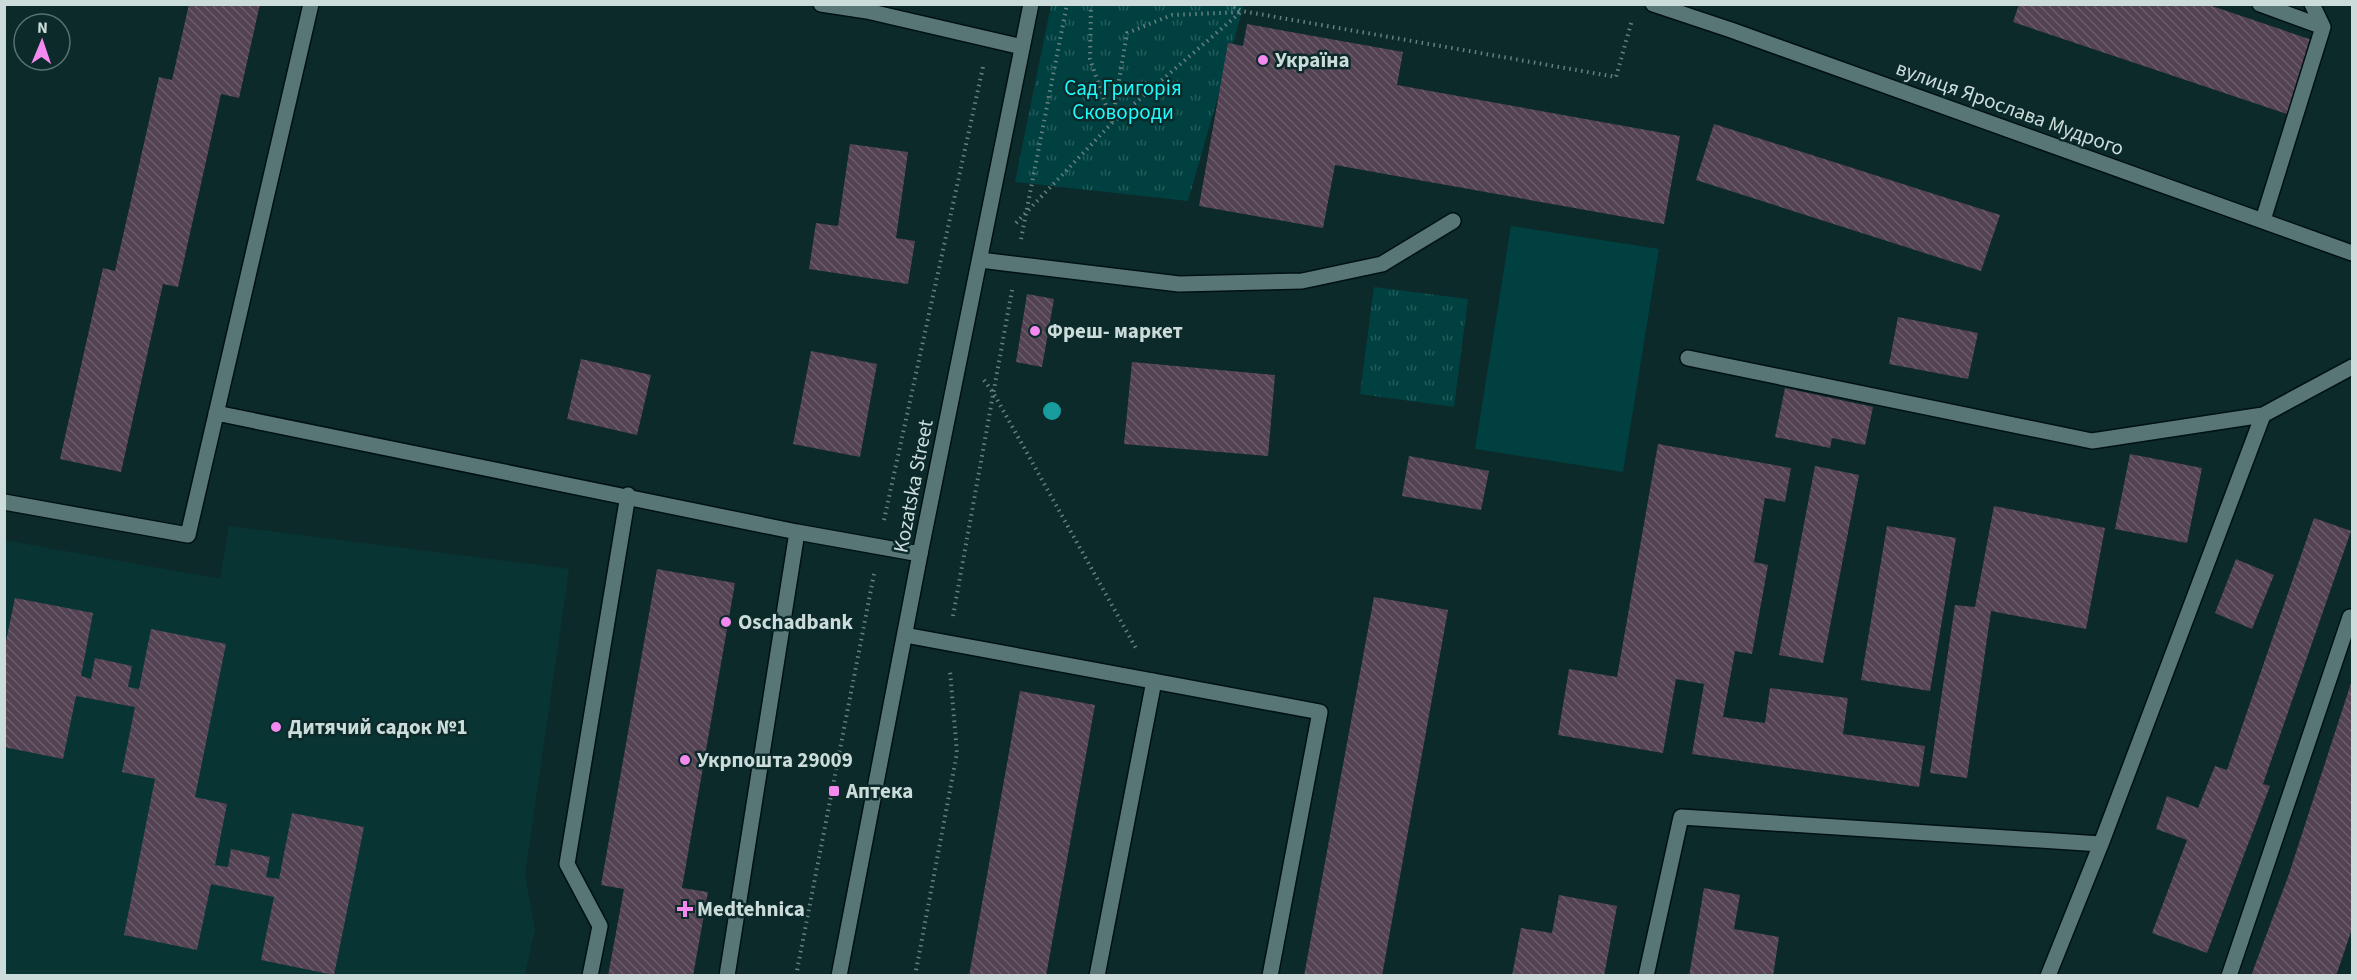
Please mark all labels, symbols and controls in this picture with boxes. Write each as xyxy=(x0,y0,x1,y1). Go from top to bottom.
north arrow xyxy=(12,12,72,72)
text: N xyxy=(37,17,48,39)
place label: Україна xyxy=(1275,45,1350,75)
marker: Україна xyxy=(1256,53,1270,67)
street label: вулиця Ярослава Мудрого xyxy=(1892,53,2128,163)
park label: Сад Григорія Сковороди xyxy=(1064,73,1182,127)
place label: Фреш- маркет xyxy=(1047,316,1183,346)
marker: Фреш- маркет xyxy=(1028,324,1042,338)
street label: Kozatska Street xyxy=(885,417,941,555)
place label: Oschadbank xyxy=(738,607,853,637)
marker: Oschadbank xyxy=(719,615,733,629)
place label: Дитячий садок №1 xyxy=(288,712,468,742)
marker: Дитячий садок №1 xyxy=(269,720,283,734)
place label: Укрпошта 29009 xyxy=(697,745,853,775)
marker: Укрпошта 29009 xyxy=(678,753,692,767)
place label: Аптека xyxy=(845,776,913,806)
marker: Аптека xyxy=(827,784,841,798)
place label: Medtehnica xyxy=(697,894,805,924)
marker: Medtehnica xyxy=(678,902,692,916)

